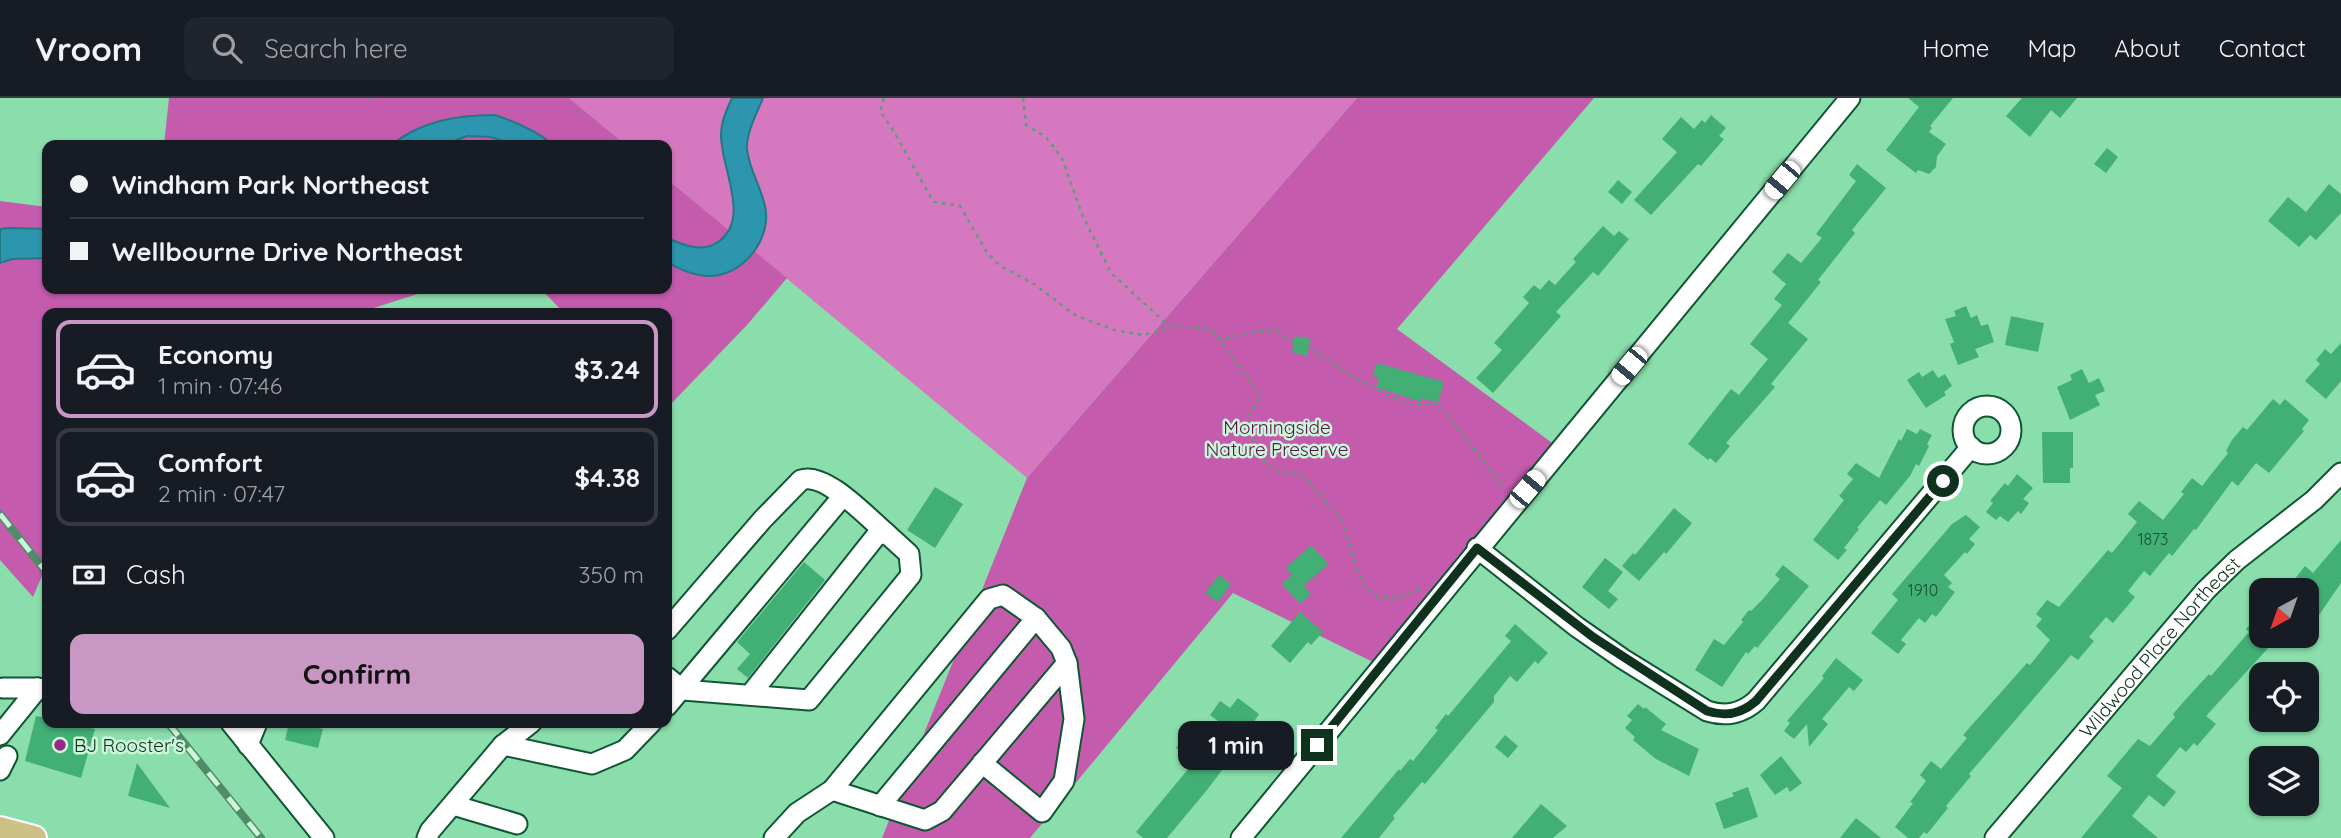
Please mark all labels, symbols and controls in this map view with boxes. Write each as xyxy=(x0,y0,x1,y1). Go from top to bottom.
search box xyxy=(184,17,674,80)
text: Vroom xyxy=(35,28,142,69)
icon: search xyxy=(208,29,246,67)
text: Search here xyxy=(264,32,408,65)
text: Home xyxy=(1922,33,1989,63)
text: Map xyxy=(2027,33,2076,63)
text: About xyxy=(2114,33,2181,63)
text: Contact xyxy=(2219,33,2306,63)
car xyxy=(1761,157,1804,203)
text: Windham Park Northeast xyxy=(112,168,430,201)
text: Wellbourne Drive Northeast xyxy=(112,235,463,268)
icon: car xyxy=(74,338,137,401)
text: Economy xyxy=(158,338,273,371)
car xyxy=(1608,343,1651,389)
text: $3.24 xyxy=(574,353,640,386)
text: 1 min · 07:46 xyxy=(158,371,282,400)
park label: Morningside Nature Preserve xyxy=(1206,415,1348,461)
icon: car xyxy=(74,446,137,509)
text: Comfort xyxy=(158,446,263,479)
text: $4.38 xyxy=(575,461,640,494)
route start xyxy=(1927,465,1959,497)
car xyxy=(1506,466,1549,512)
text: 2 min · 07:47 xyxy=(158,479,285,508)
house number: 1873 xyxy=(2138,529,2168,549)
street label: Wildwood Place Northeast xyxy=(2074,552,2245,742)
icon: cash xyxy=(70,556,108,594)
text: Cash xyxy=(126,558,186,591)
text: 350 m xyxy=(578,560,644,589)
north arrow xyxy=(2249,578,2319,648)
map controls xyxy=(2249,578,2319,816)
house number: 1910 xyxy=(1908,580,1938,600)
button: Confirm xyxy=(70,634,644,714)
button: locate xyxy=(2249,662,2319,732)
callout: 1 min xyxy=(1177,720,1292,770)
route end xyxy=(1301,729,1333,761)
text: 1 min xyxy=(1208,731,1264,760)
place label: BJ Rooster's xyxy=(74,733,184,757)
marker: BJ Rooster's xyxy=(52,737,68,753)
button: layers xyxy=(2249,746,2319,816)

